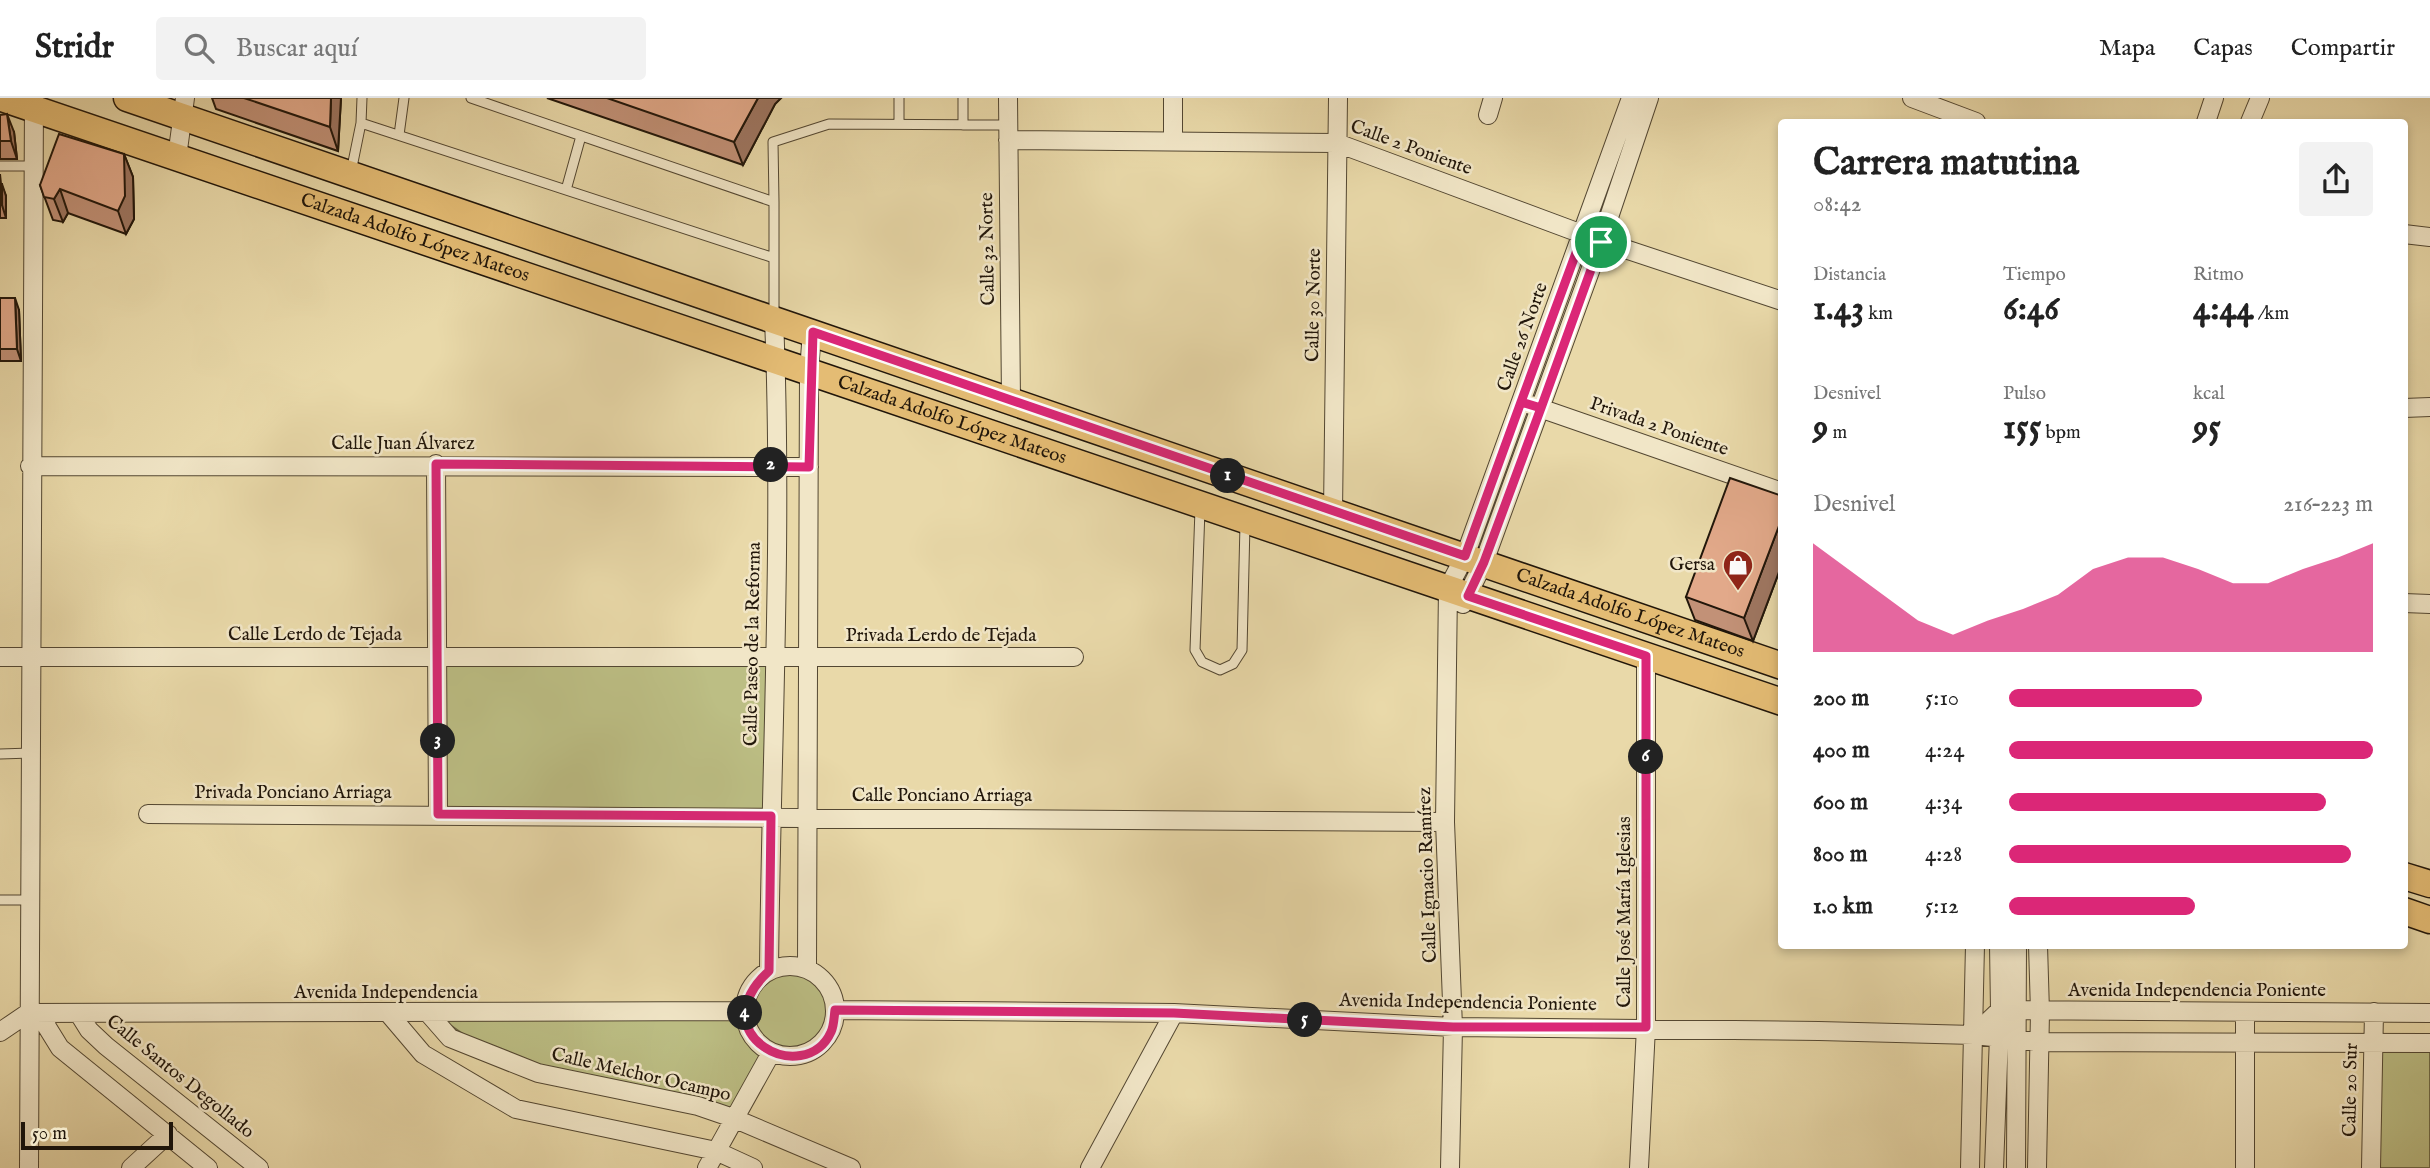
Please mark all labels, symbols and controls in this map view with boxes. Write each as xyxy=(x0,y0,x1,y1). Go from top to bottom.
search box xyxy=(156,17,646,80)
text: Stridr xyxy=(35,27,114,69)
icon: search xyxy=(180,29,218,67)
text: Buscar aquí xyxy=(236,32,358,65)
text: Mapa xyxy=(2099,33,2155,64)
text: Capas xyxy=(2193,33,2253,64)
text: Compartir xyxy=(2291,33,2395,64)
street label: Calle 2 Poniente xyxy=(1347,115,1475,181)
text: Carrera matutina xyxy=(1813,140,2079,188)
button: share xyxy=(2299,142,2373,216)
street label: Calzada Adolfo López Mateos xyxy=(297,188,533,288)
text: 08:42 xyxy=(1813,190,1861,219)
street label: Calle 32 Norte xyxy=(975,192,1001,306)
pin xyxy=(1571,212,1631,272)
icon: arrive xyxy=(1582,223,1620,261)
street label: Calle 30 Norte xyxy=(1301,248,1327,362)
text: Distancia xyxy=(1813,263,1886,287)
text: Tiempo xyxy=(2003,263,2066,287)
text: Ritmo xyxy=(2193,263,2244,287)
street label: Calle 26 Norte xyxy=(1492,279,1554,395)
text: 1.43 xyxy=(1813,287,1864,332)
text: 6:46 xyxy=(2003,287,2059,332)
text: 4:44 xyxy=(2193,287,2254,332)
text: km xyxy=(1864,302,1893,326)
text: /km xyxy=(2254,302,2289,326)
street label: Calzada Adolfo López Mateos xyxy=(834,370,1069,470)
text: Desnivel xyxy=(1813,382,1881,406)
text: Pulso xyxy=(2003,382,2046,406)
text: kcal xyxy=(2193,382,2225,406)
street label: Privada 2 Poniente xyxy=(1587,392,1732,462)
text: 9 xyxy=(1813,406,1828,451)
text: 155 xyxy=(2003,406,2041,451)
text: 95 xyxy=(2193,406,2221,451)
text: m xyxy=(1828,421,1847,445)
text: bpm xyxy=(2041,421,2081,445)
street label: Calle Juan Álvarez xyxy=(331,431,475,456)
pin: 2 xyxy=(754,448,788,482)
text: 2 xyxy=(766,452,775,476)
pin: 1 xyxy=(1210,458,1246,494)
text: 1 xyxy=(1224,463,1231,487)
text: Desnivel xyxy=(1813,490,1895,519)
text: 216–223 m xyxy=(2283,490,2373,519)
street label: Calle Paseo de la Reforma xyxy=(739,541,767,746)
shop icon: Gersa xyxy=(1721,548,1755,592)
place label: Gersa xyxy=(1669,553,1716,577)
street label: Calzada Adolfo López Mateos xyxy=(1512,563,1748,664)
street label: Calle Lerdo de Tejada xyxy=(228,623,403,647)
street label: Privada Lerdo de Tejada xyxy=(846,624,1037,648)
text: 200 m xyxy=(1813,684,1869,713)
text: 5:10 xyxy=(1925,684,1959,713)
pin: 3 xyxy=(420,724,456,758)
text: 3 xyxy=(434,728,441,752)
text: 400 m xyxy=(1813,736,1870,765)
text: 4:24 xyxy=(1925,736,1964,765)
pin: 6 xyxy=(1628,740,1664,774)
text: 6 xyxy=(1641,744,1650,768)
street label: Privada Ponciano Arriaga xyxy=(194,781,393,805)
street label: Calle Ponciano Arriaga xyxy=(852,784,1033,808)
street label: Calle Ignacio Ramírez xyxy=(1413,786,1443,963)
text: 600 m xyxy=(1813,788,1868,817)
text: 4:34 xyxy=(1925,788,1962,817)
street label: Calle José María Iglesias xyxy=(1613,816,1637,1008)
text: 800 m xyxy=(1813,840,1867,869)
text: 4:28 xyxy=(1925,840,1962,869)
text: 1.0 km xyxy=(1813,892,1873,921)
text: 5:12 xyxy=(1925,892,1959,921)
street label: Avenida Independencia Poniente xyxy=(2067,979,2326,1003)
street label: Avenida Independencia xyxy=(293,981,479,1005)
street label: Avenida Independencia Poniente xyxy=(1338,989,1597,1017)
pin: 4 xyxy=(728,996,762,1030)
text: 4 xyxy=(740,1000,749,1024)
pin: 5 xyxy=(1288,1002,1322,1038)
text: 5 xyxy=(1301,1007,1308,1031)
street label: Calle Santos Degollado xyxy=(101,1010,259,1144)
street label: Calle Melchor Ocampo xyxy=(549,1043,733,1107)
street label: Calle 20 Sur xyxy=(2338,1043,2364,1137)
scale bar xyxy=(21,1119,173,1151)
text: 50 m xyxy=(32,1122,67,1146)

